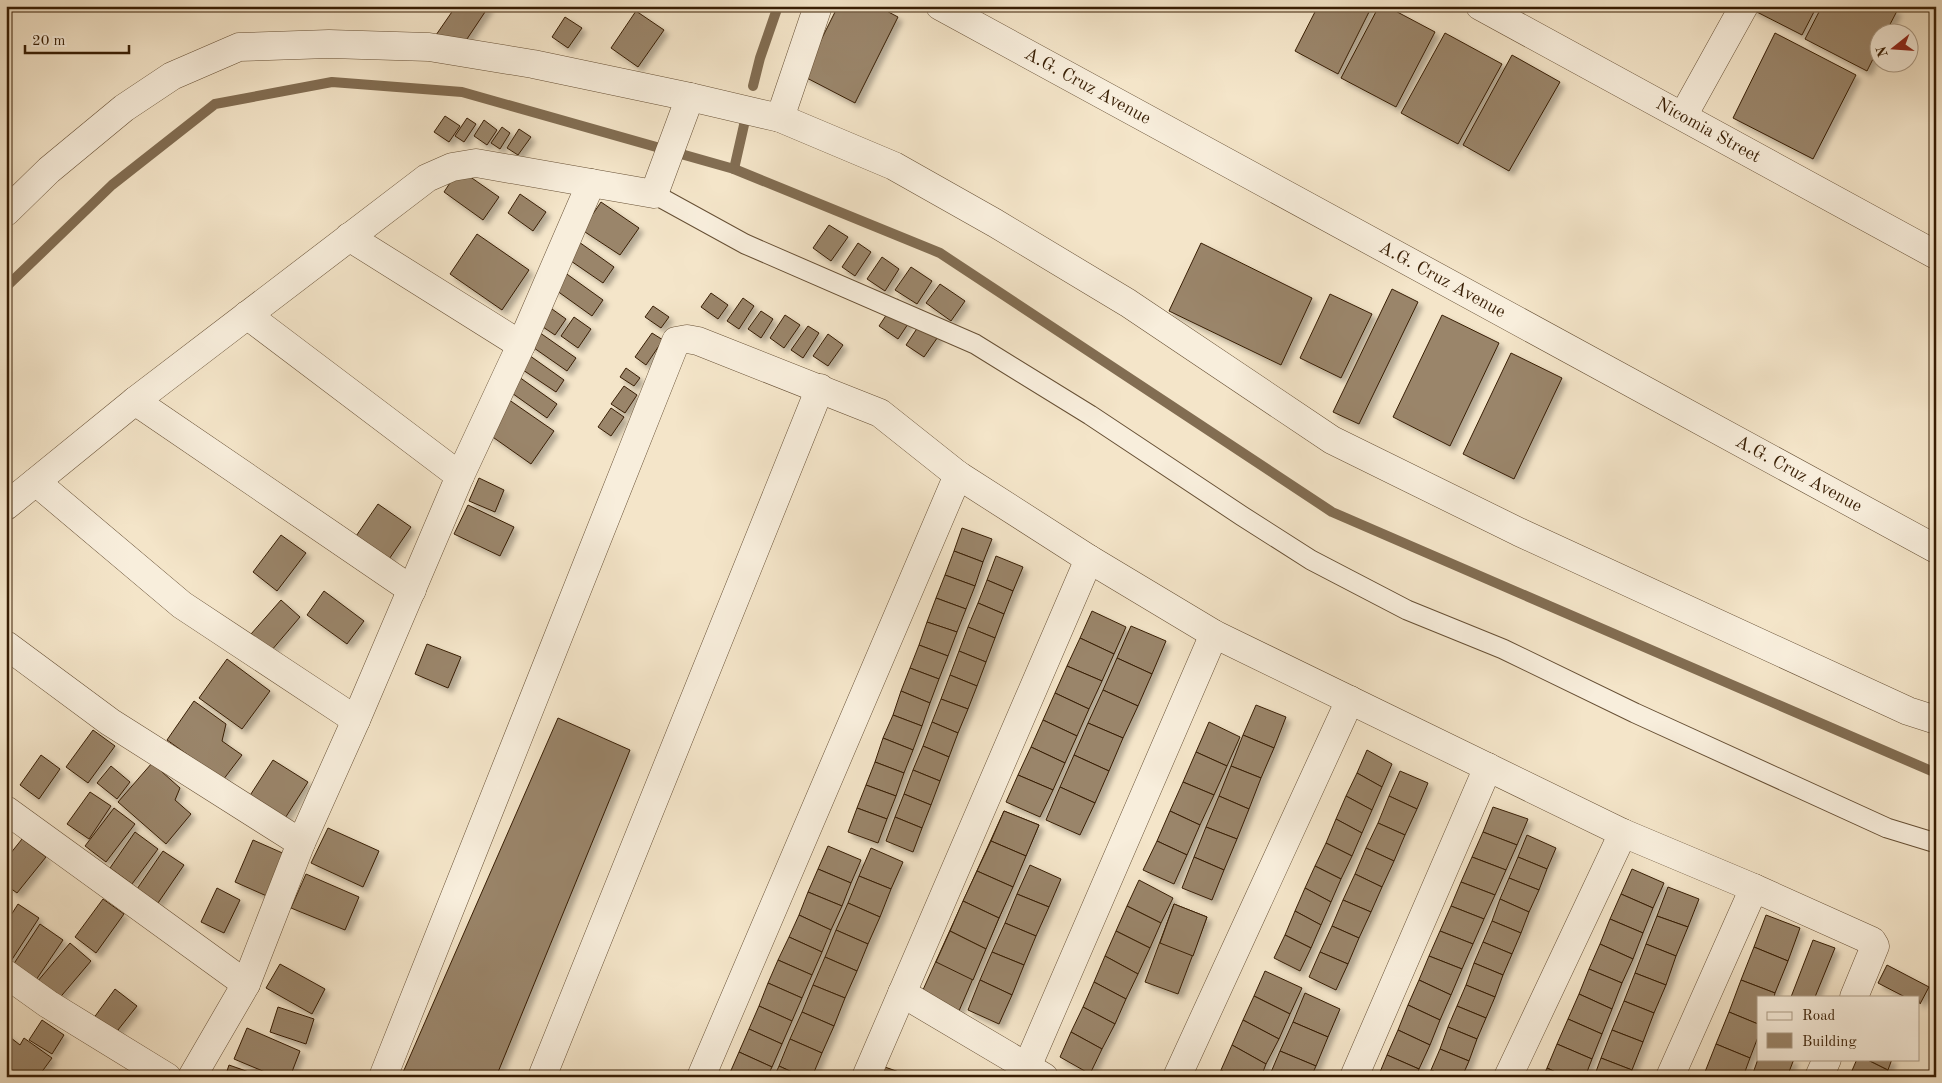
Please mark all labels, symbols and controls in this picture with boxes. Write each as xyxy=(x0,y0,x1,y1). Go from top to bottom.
scale bar xyxy=(25,22,129,54)
north arrow xyxy=(1870,22,1920,72)
text: 20 m xyxy=(32,34,66,49)
text: N xyxy=(1874,44,1891,59)
street label: A.G. Cruz Avenue xyxy=(1021,45,1154,128)
street label: Nicomia Street xyxy=(1653,95,1764,166)
street label: A.G. Cruz Avenue xyxy=(1376,238,1508,321)
street label: A.G. Cruz Avenue xyxy=(1732,432,1865,516)
legend xyxy=(1757,996,1920,1060)
text: Road xyxy=(1802,1009,1836,1024)
text: Building xyxy=(1802,1035,1857,1050)

